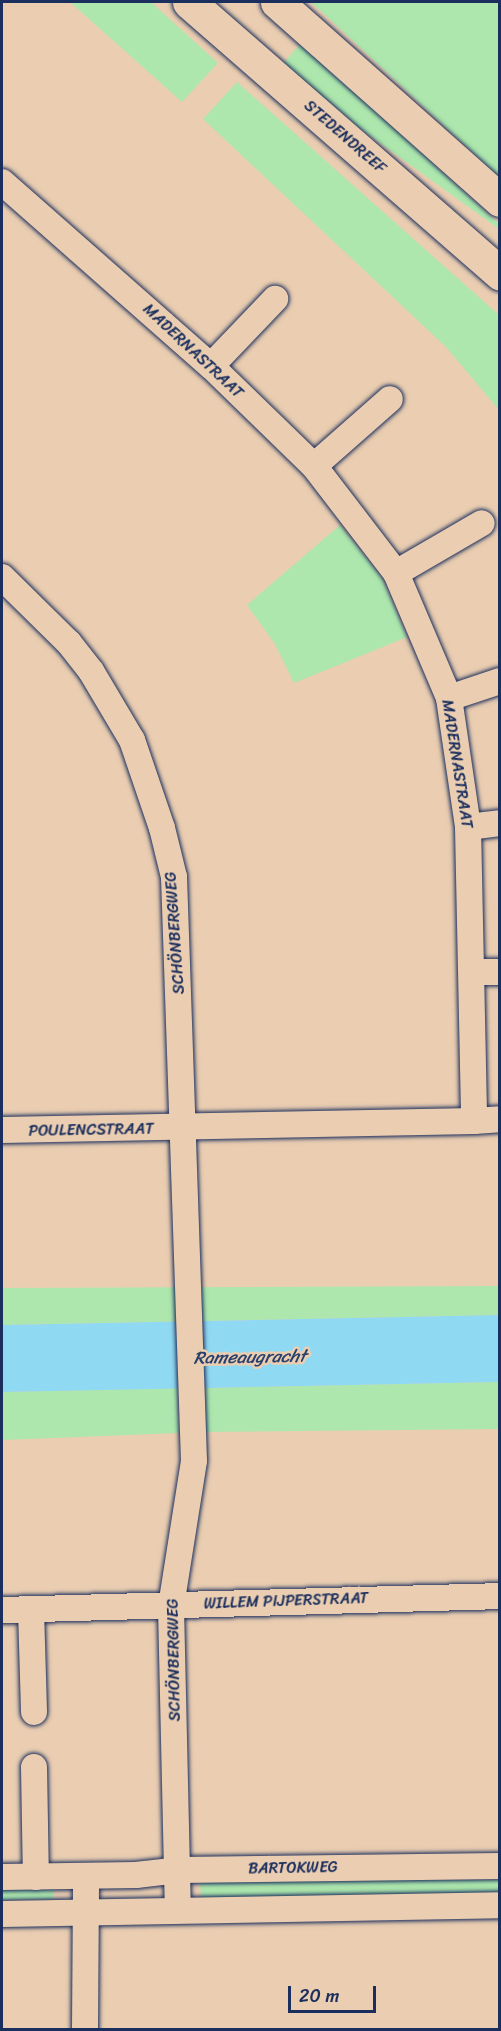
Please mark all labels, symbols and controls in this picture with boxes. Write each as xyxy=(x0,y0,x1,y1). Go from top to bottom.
street label: STEDENDREEF xyxy=(300,96,390,178)
street label: MADERNASTRAAT xyxy=(139,300,247,402)
street label: MADERNASTRAAT xyxy=(437,698,477,830)
street label: SCHÖNBERGWEG xyxy=(161,871,189,995)
street label: POULENCSTRAAT xyxy=(28,1119,154,1141)
water label: Rameaugracht xyxy=(193,1345,307,1369)
street label: WILLEM PIJPERSTRAAT xyxy=(202,1588,370,1614)
street label: SCHÖNBERGWEG xyxy=(163,1598,185,1722)
street label: BARTOKWEG xyxy=(248,1858,338,1878)
scale bar xyxy=(291,1974,380,2012)
text: 20 m xyxy=(299,1980,339,2012)

